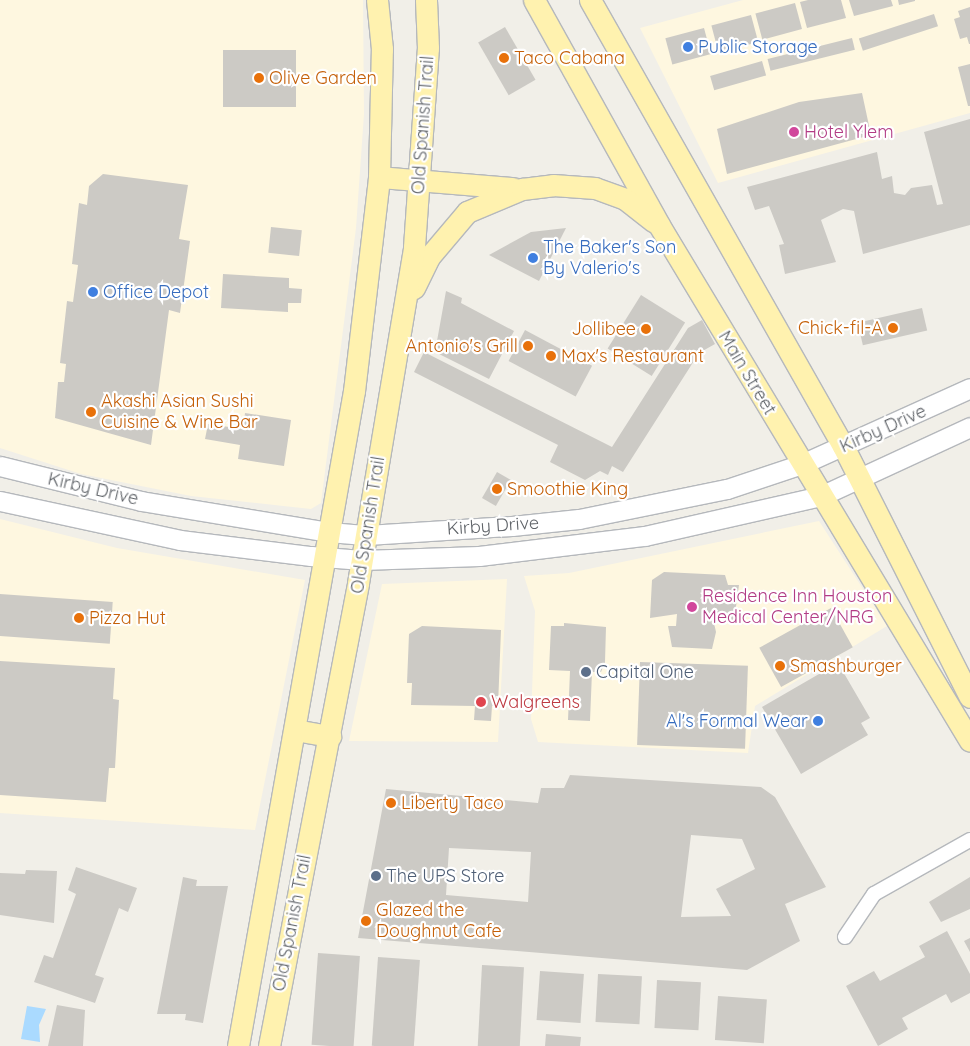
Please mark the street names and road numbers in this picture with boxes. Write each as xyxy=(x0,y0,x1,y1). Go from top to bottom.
street label: Old Spanish Trail xyxy=(407,55,439,195)
street label: Main Street xyxy=(713,327,781,419)
street label: Kirby Drive xyxy=(836,400,930,458)
street label: Old Spanish Trail xyxy=(346,455,390,595)
street label: Kirby Drive xyxy=(46,468,140,510)
street label: Kirby Drive xyxy=(446,512,540,540)
street label: Old Spanish Trail xyxy=(268,853,316,993)

